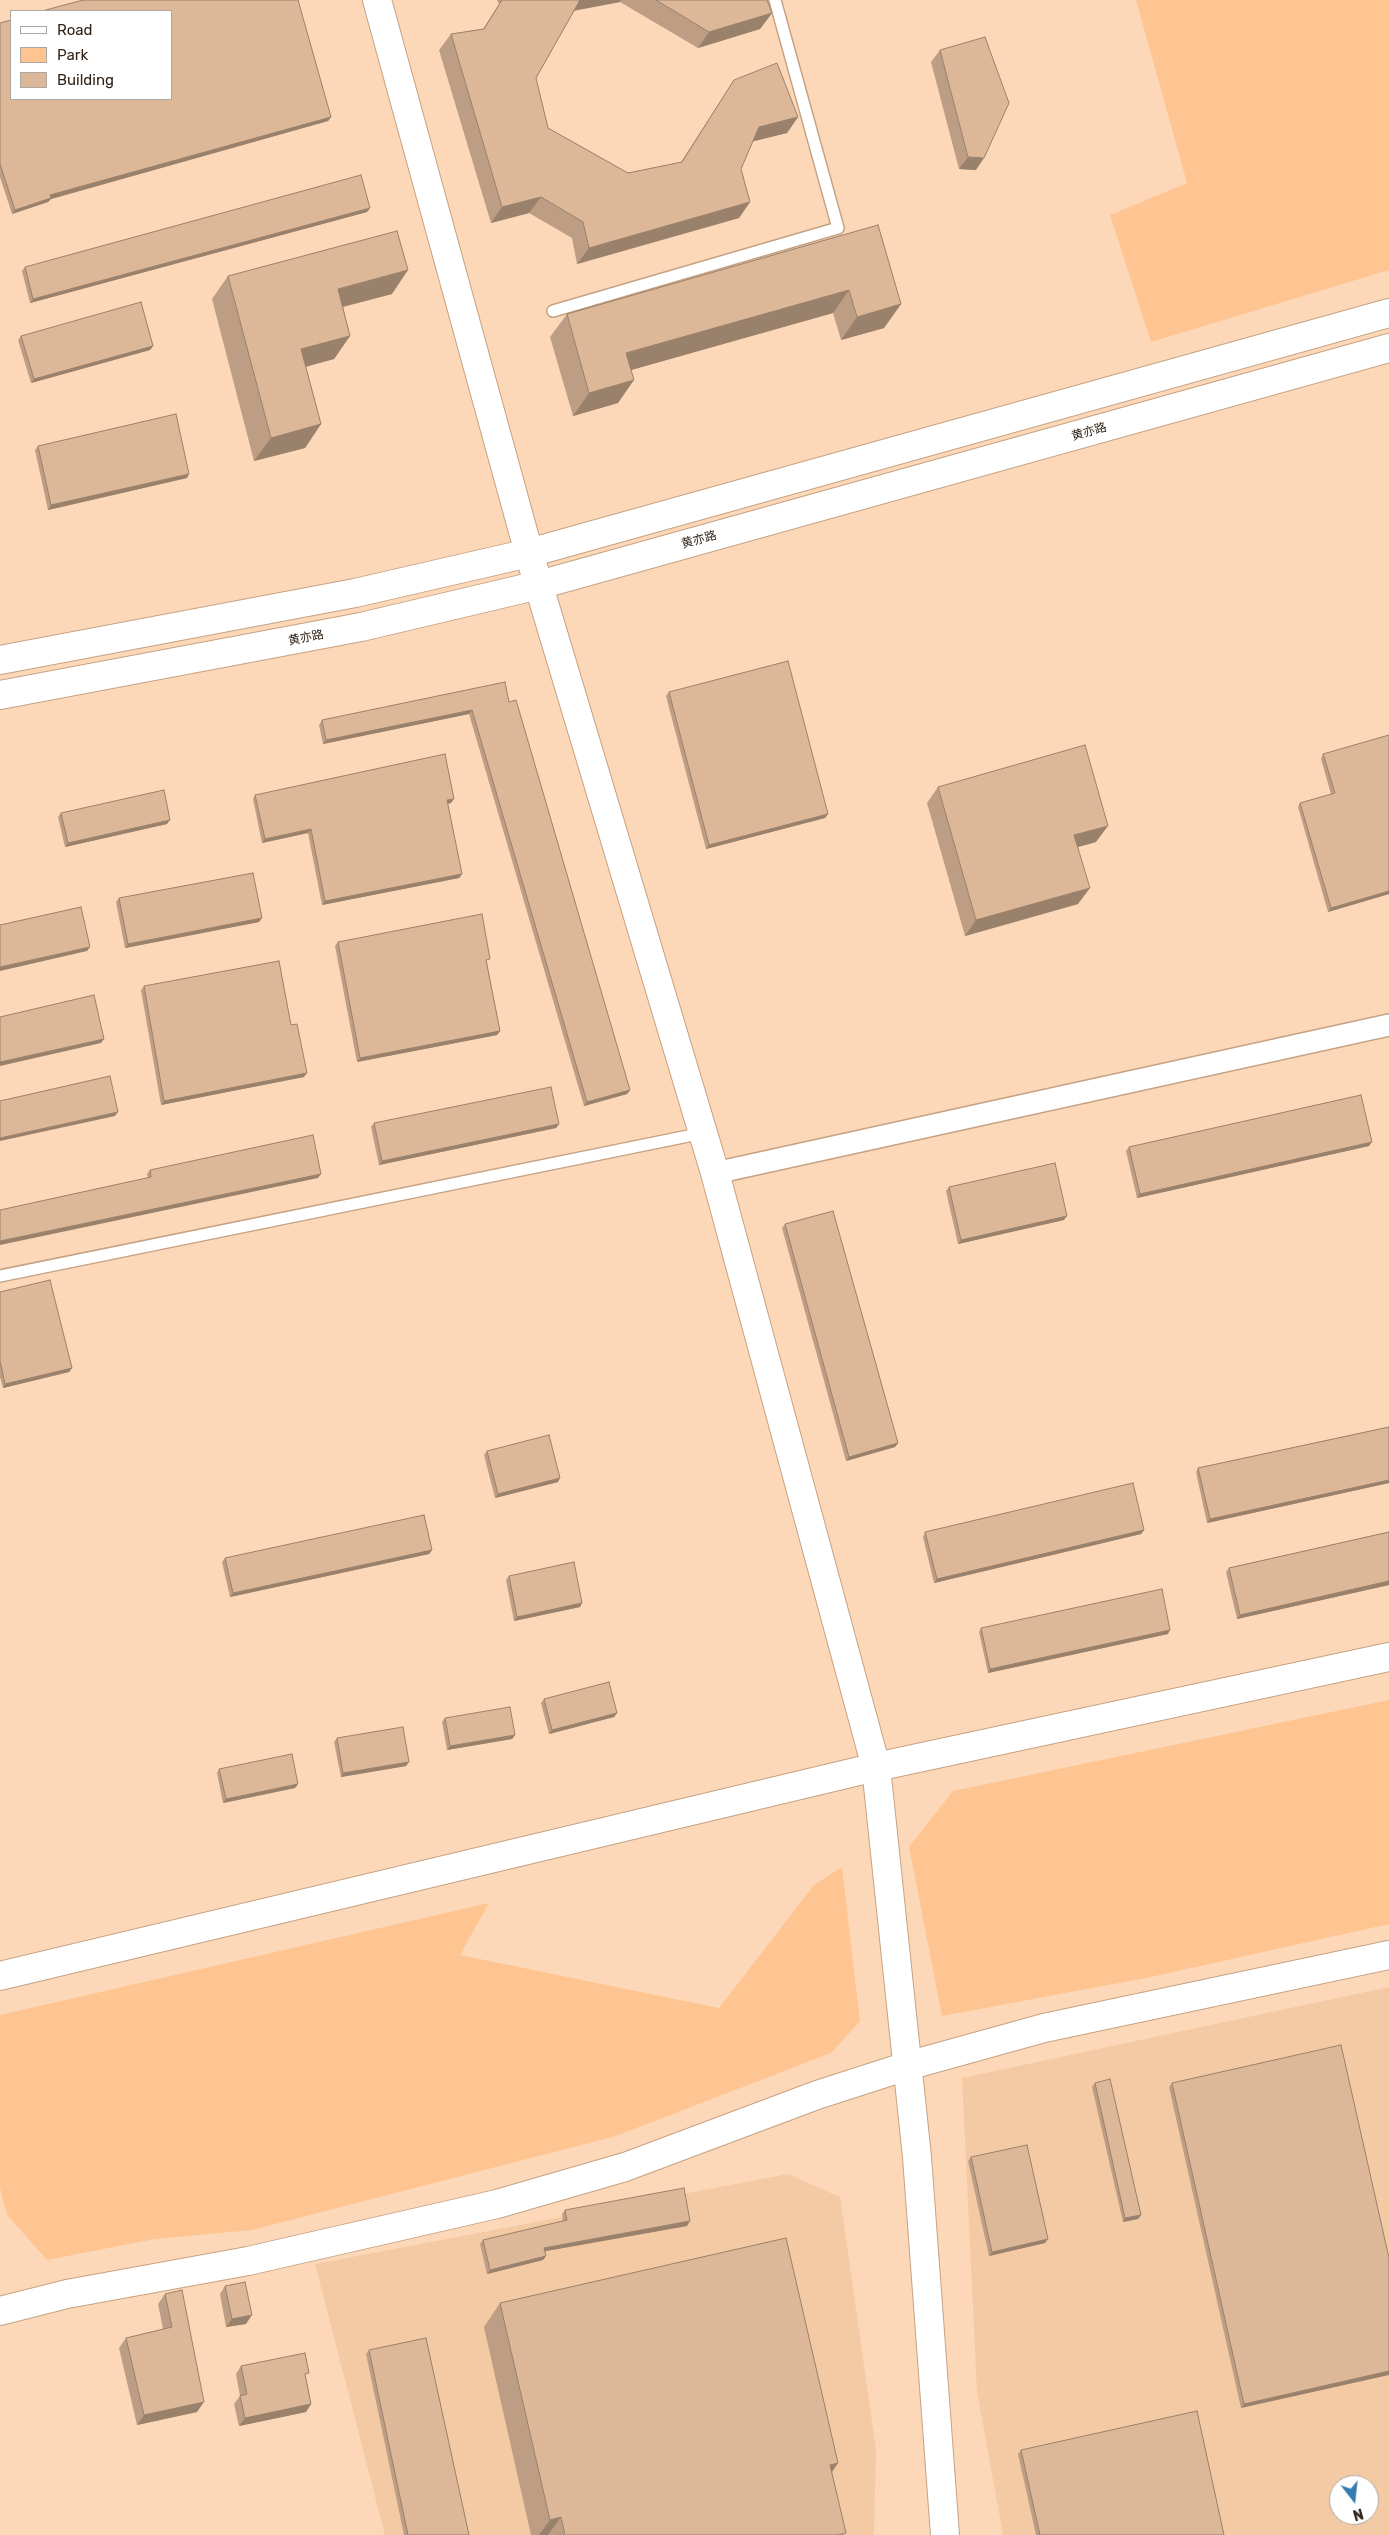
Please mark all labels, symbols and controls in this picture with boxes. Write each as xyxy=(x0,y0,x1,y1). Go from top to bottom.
legend xyxy=(10,10,172,100)
text: Road xyxy=(57,21,93,39)
text: Park xyxy=(57,46,88,64)
text: Building xyxy=(57,71,114,89)
street label: 黄亦路 xyxy=(1070,420,1108,444)
street label: 黄亦路 xyxy=(680,528,718,552)
street label: 黄亦路 xyxy=(287,627,325,649)
north arrow xyxy=(1329,2475,1379,2525)
text: N xyxy=(1351,2504,1365,2523)

